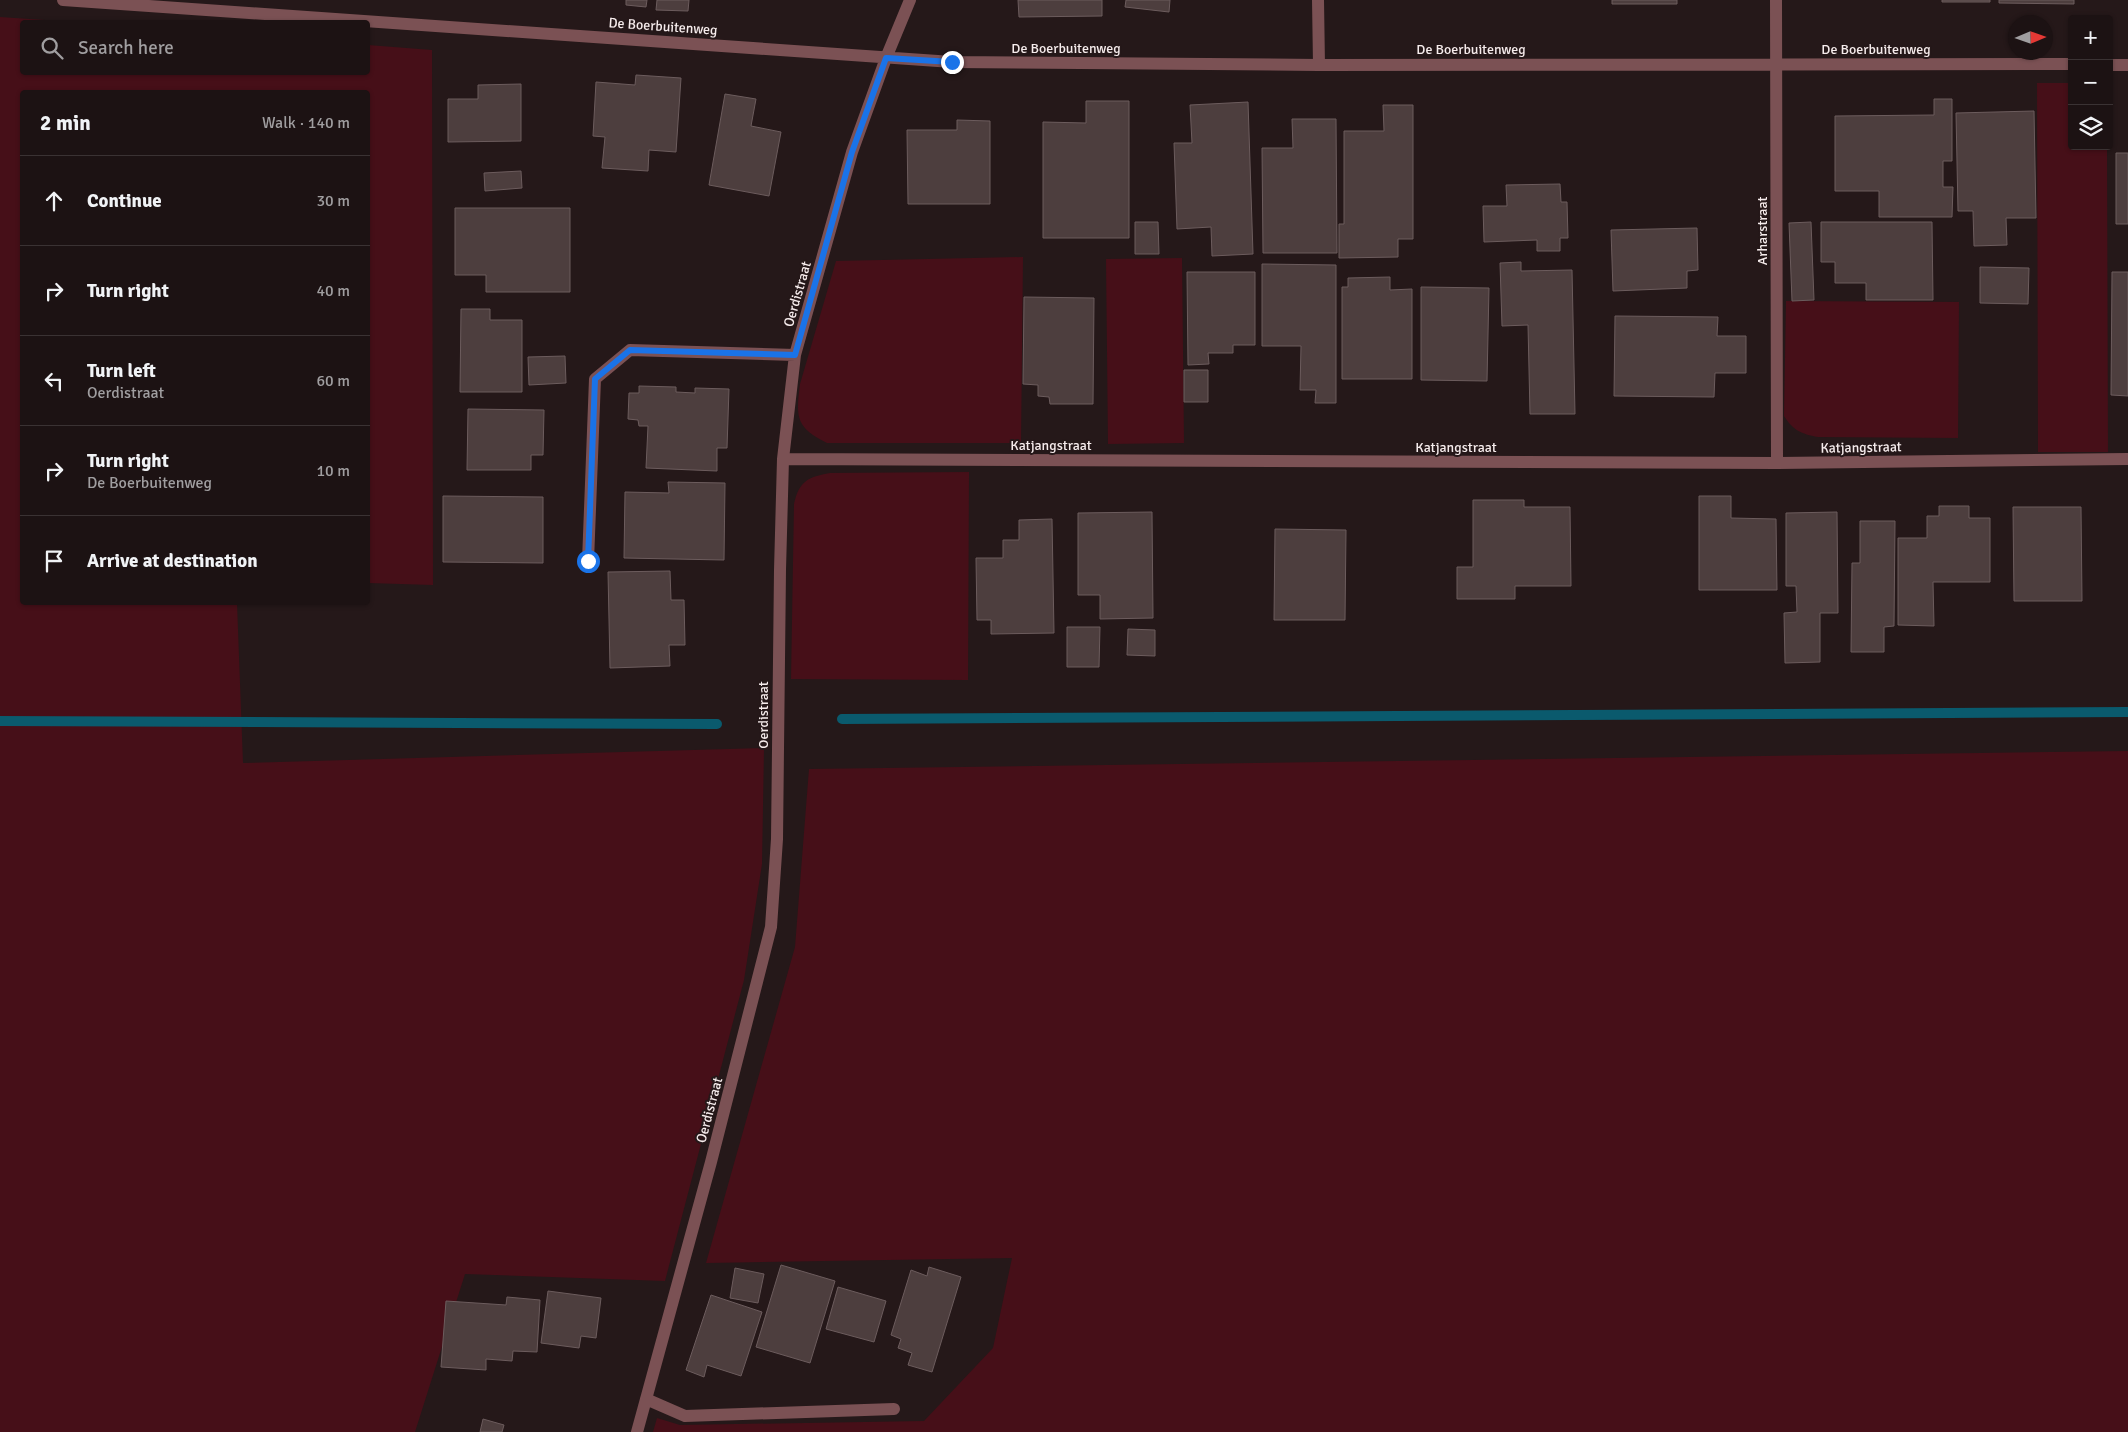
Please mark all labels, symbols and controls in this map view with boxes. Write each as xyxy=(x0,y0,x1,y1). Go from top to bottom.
street label: De Boerbuitenweg xyxy=(608,14,718,39)
north arrow xyxy=(2008,15,2053,60)
map controls xyxy=(2068,15,2113,150)
button: + xyxy=(2068,15,2113,60)
search box xyxy=(20,20,370,75)
icon: search xyxy=(38,34,66,62)
text: Search here xyxy=(78,36,174,60)
street label: De Boerbuitenweg xyxy=(1011,40,1121,57)
street label: De Boerbuitenweg xyxy=(1416,41,1526,58)
street label: De Boerbuitenweg xyxy=(1821,41,1931,58)
route end xyxy=(941,51,964,74)
button: − xyxy=(2068,60,2113,105)
button: layers xyxy=(2068,105,2113,150)
text: 2 min xyxy=(40,110,91,136)
text: Walk · 140 m xyxy=(262,113,350,133)
icon: ahead xyxy=(40,187,68,215)
text: Continue xyxy=(87,189,162,213)
text: 30 m xyxy=(316,191,350,211)
street label: Arharstraat xyxy=(1754,197,1771,265)
street label: Oerdistraat xyxy=(780,259,815,329)
icon: right xyxy=(40,277,68,305)
text: Turn right xyxy=(87,279,169,303)
text: 40 m xyxy=(316,281,350,301)
text: Turn left xyxy=(87,359,156,383)
icon: left xyxy=(40,367,68,395)
text: 60 m xyxy=(316,371,350,391)
text: Oerdistraat xyxy=(87,383,164,403)
street label: Katjangstraat xyxy=(1010,437,1092,454)
street label: Katjangstraat xyxy=(1820,438,1902,457)
street label: Katjangstraat xyxy=(1415,439,1497,456)
text: Turn right xyxy=(87,449,169,473)
icon: right xyxy=(40,457,68,485)
text: 10 m xyxy=(316,461,350,481)
text: De Boerbuitenweg xyxy=(87,473,212,493)
icon: arrive xyxy=(40,547,68,575)
text: Arrive at destination xyxy=(87,549,258,573)
route start xyxy=(577,550,600,573)
street label: Oerdistraat xyxy=(755,681,772,749)
street label: Oerdistraat xyxy=(693,1075,726,1145)

